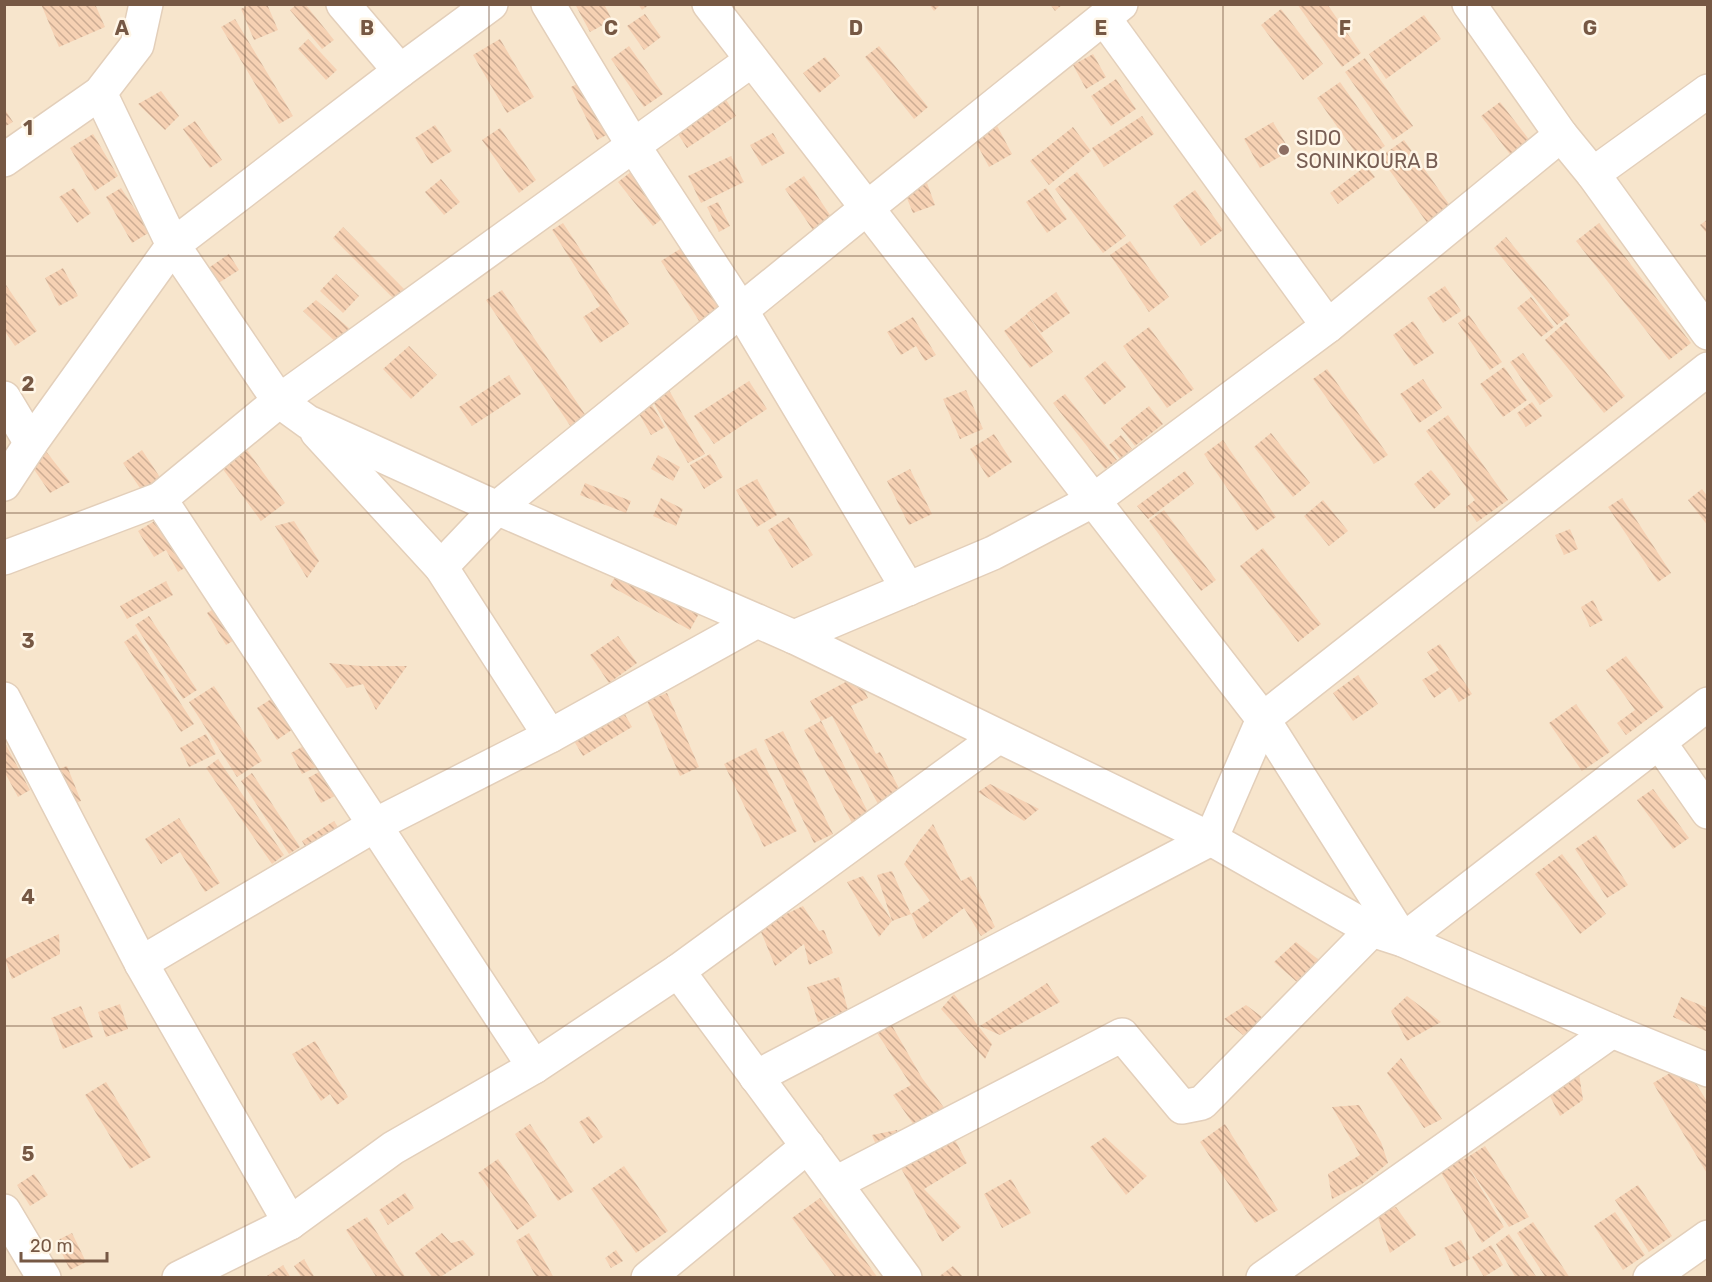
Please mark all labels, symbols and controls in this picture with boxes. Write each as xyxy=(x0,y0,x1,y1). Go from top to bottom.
text: A xyxy=(115,16,130,40)
text: B xyxy=(360,16,374,40)
text: C xyxy=(604,16,618,40)
text: D xyxy=(849,16,863,40)
text: E xyxy=(1095,16,1107,40)
text: F xyxy=(1339,16,1351,40)
text: G xyxy=(1583,16,1597,40)
text: 1 xyxy=(23,116,33,140)
place label: SIDO SONINKOURA B xyxy=(1296,126,1438,173)
marker: SIDO SONINKOURA B xyxy=(1277,143,1291,157)
text: 2 xyxy=(22,372,35,396)
text: 3 xyxy=(21,629,35,653)
text: 4 xyxy=(21,885,35,909)
text: 5 xyxy=(22,1142,35,1166)
scale bar xyxy=(21,1225,106,1263)
text: 20 m xyxy=(30,1235,72,1257)

